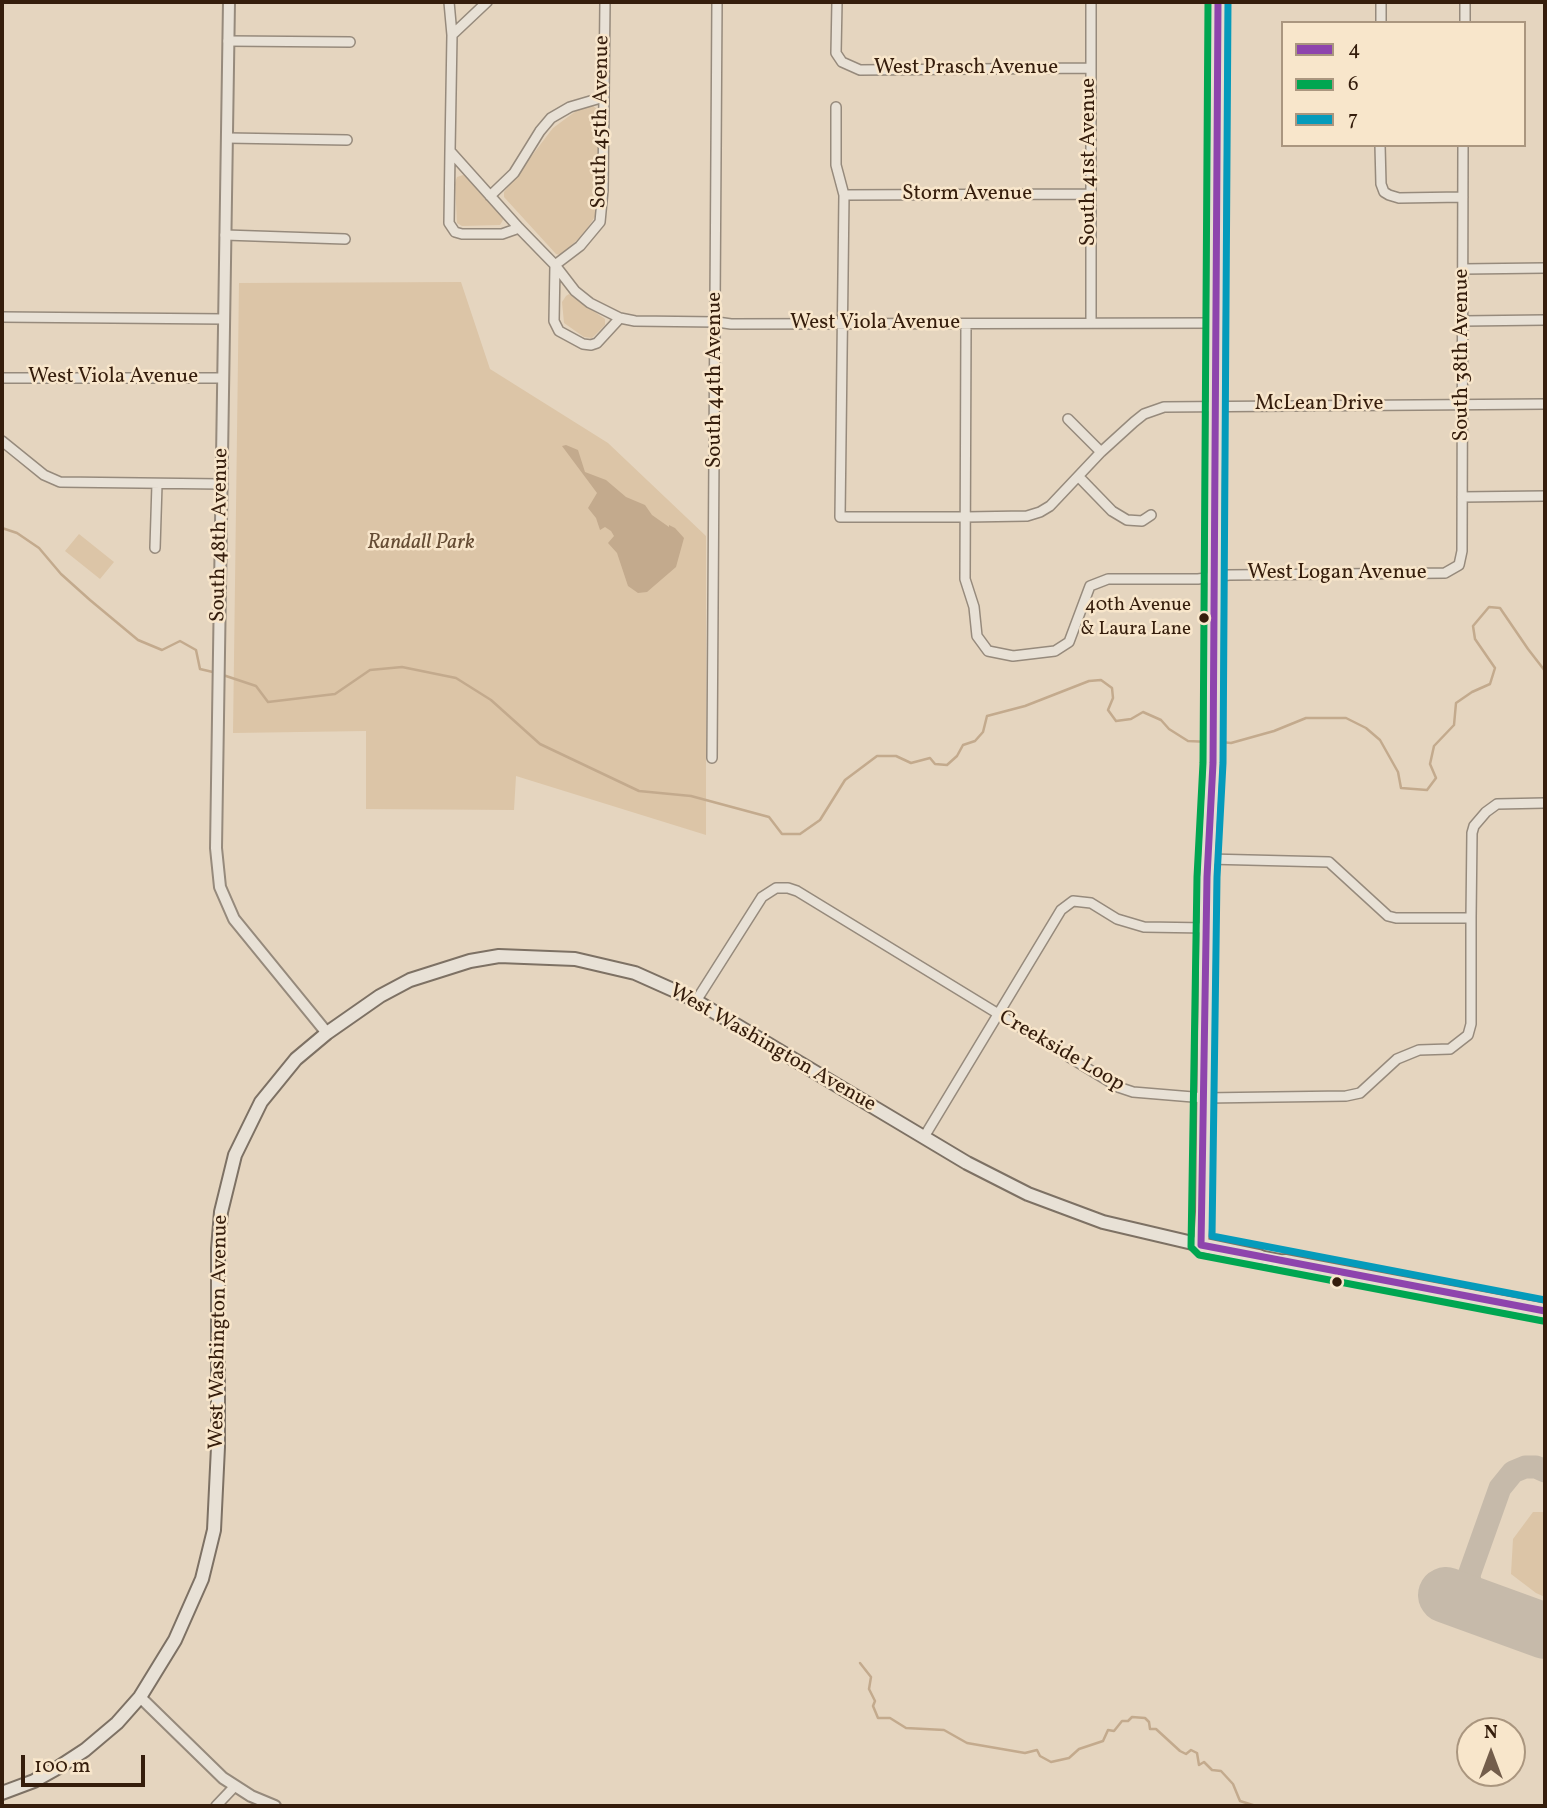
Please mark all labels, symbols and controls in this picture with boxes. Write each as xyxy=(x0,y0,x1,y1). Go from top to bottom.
legend xyxy=(1281,21,1526,147)
street label: South 45th Avenue xyxy=(588,35,616,209)
text: 4 xyxy=(1348,35,1361,64)
street label: West Prasch Avenue xyxy=(874,56,1058,82)
text: 6 xyxy=(1348,70,1359,99)
street label: South 41st Avenue xyxy=(1077,78,1103,246)
text: 7 xyxy=(1348,105,1358,134)
street label: Storm Avenue xyxy=(902,182,1032,208)
street label: South 38th Avenue xyxy=(1450,269,1476,441)
street label: South 44th Avenue xyxy=(703,292,729,468)
street label: West Viola Avenue xyxy=(790,311,960,337)
street label: West Viola Avenue xyxy=(28,365,198,391)
street label: McLean Drive xyxy=(1255,392,1383,418)
street label: South 48th Avenue xyxy=(207,448,235,622)
park label: Randall Park xyxy=(367,531,475,557)
street label: West Logan Avenue xyxy=(1247,561,1427,587)
place label: 40th Avenue & Laura Lane xyxy=(1081,596,1191,640)
marker: 40th Avenue & Laura Lane xyxy=(1197,611,1211,625)
street label: West Washington Avenue xyxy=(664,979,880,1119)
street label: Creekside Loop xyxy=(994,1006,1128,1098)
street label: West Washington Avenue xyxy=(205,1214,235,1450)
unlabelled marker xyxy=(1330,1275,1344,1289)
north arrow xyxy=(1456,1717,1526,1787)
text: N xyxy=(1484,1720,1498,1746)
scale bar xyxy=(24,1742,149,1786)
text: 100 m xyxy=(34,1752,91,1781)

